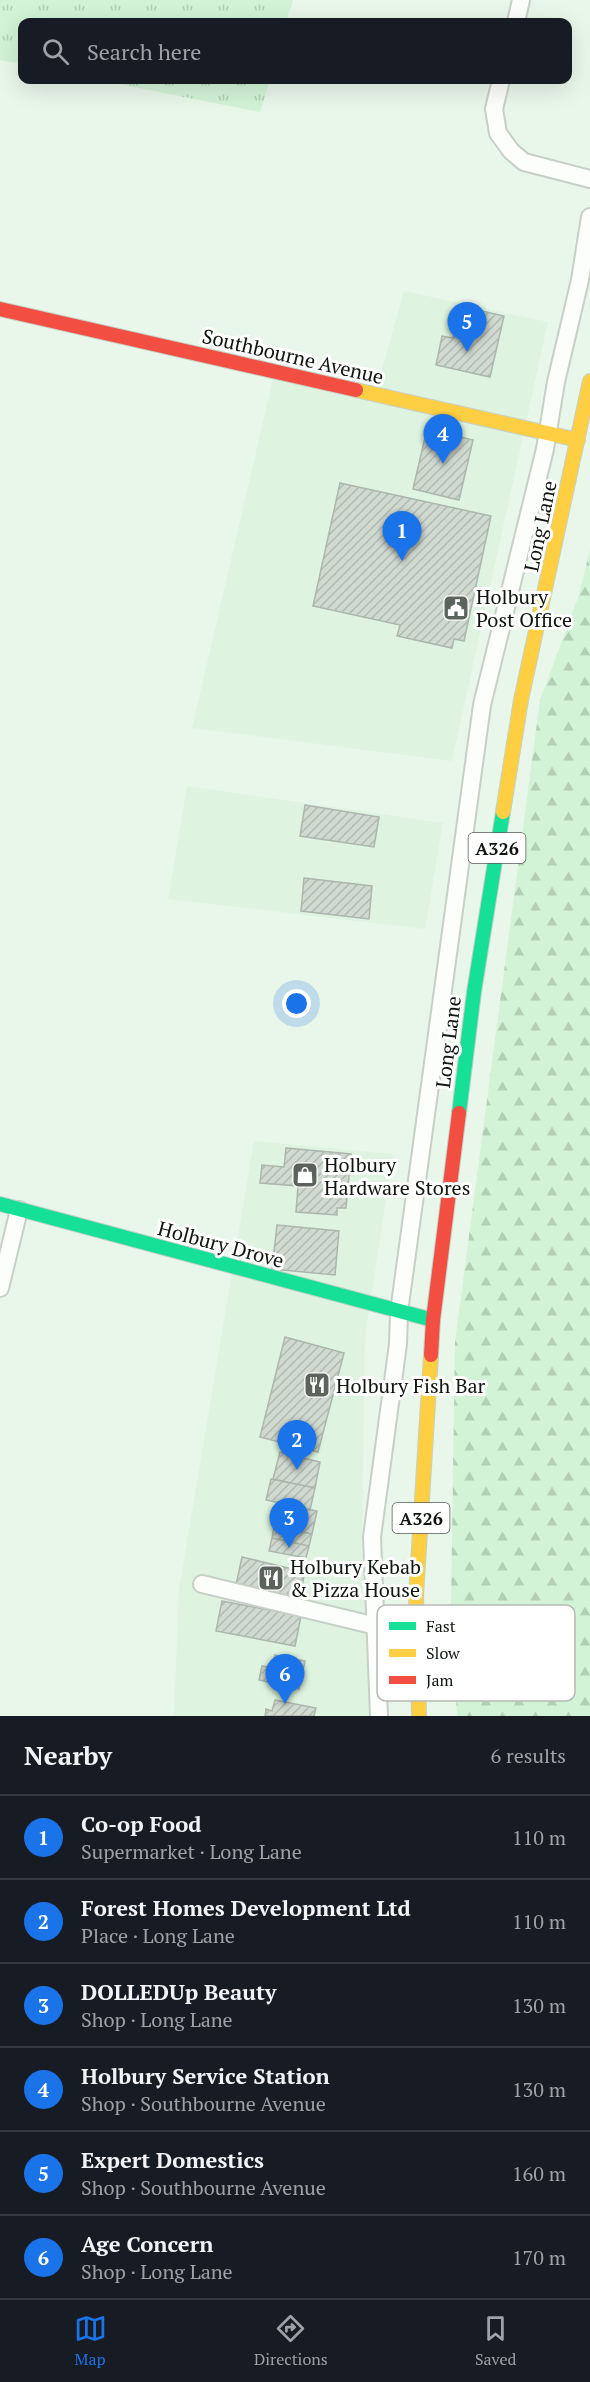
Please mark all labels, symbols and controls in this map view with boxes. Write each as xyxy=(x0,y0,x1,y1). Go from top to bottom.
search box xyxy=(18,18,572,84)
icon: search xyxy=(39,35,72,68)
text: Search here xyxy=(87,37,201,66)
pin: 5 xyxy=(448,302,486,352)
street label: Southbourne Avenue xyxy=(200,322,386,390)
pin: 4 xyxy=(424,414,462,464)
street label: Long Lane xyxy=(517,478,563,574)
pin: 1 xyxy=(382,512,422,561)
place label: Holbury Post Office xyxy=(476,583,572,633)
public building icon: Holbury Post Office xyxy=(441,593,471,623)
road number: A326 xyxy=(468,833,526,863)
your location xyxy=(282,989,311,1018)
street label: Long Lane xyxy=(429,995,467,1089)
place label: Holbury Hardware Stores xyxy=(324,1151,470,1201)
shop icon: Holbury Hardware Stores xyxy=(290,1160,320,1190)
street label: Holbury Drove xyxy=(155,1214,287,1274)
restaurant icon: Holbury Fish Bar xyxy=(302,1370,332,1400)
place label: Holbury Fish Bar xyxy=(336,1372,486,1399)
pin: 2 xyxy=(278,1420,316,1470)
pin: 3 xyxy=(270,1498,308,1548)
road number: A326 xyxy=(392,1503,450,1533)
place label: Holbury Kebab & Pizza House xyxy=(290,1553,421,1603)
restaurant icon: Holbury Kebab & Pizza House xyxy=(256,1563,286,1593)
legend xyxy=(377,1605,575,1701)
text: Fast xyxy=(426,1615,456,1637)
text: Slow xyxy=(426,1642,460,1664)
pin: 6 xyxy=(266,1654,304,1704)
text: Jam xyxy=(426,1669,454,1691)
text: Nearby xyxy=(24,1738,112,1772)
text: 6 results xyxy=(491,1742,566,1769)
text: Co-op Food xyxy=(81,1809,201,1838)
text: 1 xyxy=(38,1824,49,1851)
text: 110 m xyxy=(512,1824,566,1851)
text: Supermarket · Long Lane xyxy=(81,1838,302,1865)
text: Forest Homes Development Ltd xyxy=(81,1893,411,1922)
text: 2 xyxy=(38,1908,49,1935)
text: 110 m xyxy=(512,1908,566,1935)
text: Place · Long Lane xyxy=(81,1922,235,1949)
text: DOLLEDUp Beauty xyxy=(81,1977,276,2006)
text: 3 xyxy=(38,1992,49,2019)
text: 130 m xyxy=(512,1992,566,2019)
text: Shop · Long Lane xyxy=(81,2006,233,2033)
text: Holbury Service Station xyxy=(81,2061,330,2090)
text: 4 xyxy=(38,2076,49,2103)
text: 130 m xyxy=(512,2076,566,2103)
text: Shop · Southbourne Avenue xyxy=(81,2090,326,2117)
text: Expert Domestics xyxy=(81,2145,264,2174)
text: 5 xyxy=(38,2160,49,2187)
text: 160 m xyxy=(512,2160,566,2187)
text: Shop · Southbourne Avenue xyxy=(81,2174,326,2201)
text: Age Concern xyxy=(81,2229,213,2258)
text: 6 xyxy=(38,2244,49,2271)
text: 170 m xyxy=(512,2244,566,2271)
text: Shop · Long Lane xyxy=(81,2258,233,2285)
tab: Map xyxy=(74,2312,107,2370)
tab: Directions xyxy=(254,2312,328,2370)
tab: Saved xyxy=(475,2312,516,2370)

